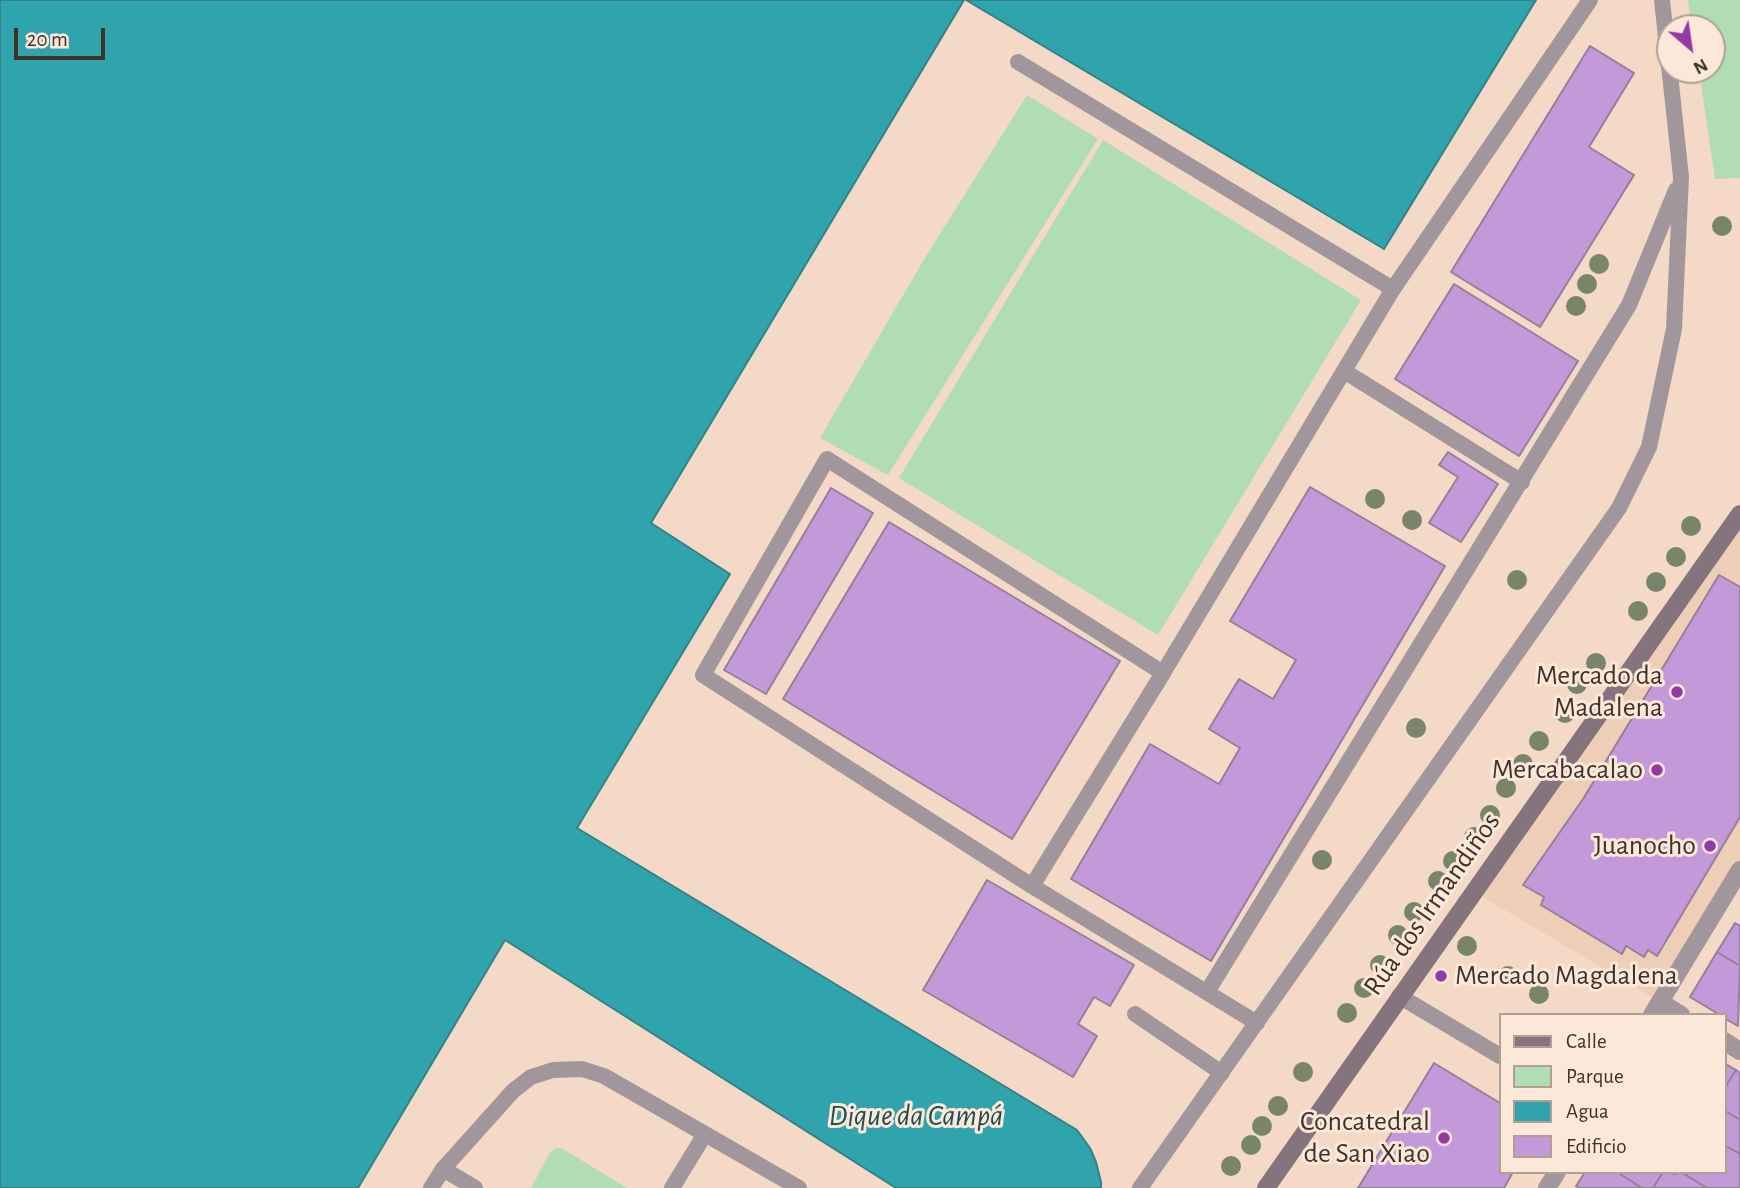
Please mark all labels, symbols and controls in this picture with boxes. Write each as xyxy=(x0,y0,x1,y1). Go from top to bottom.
scale bar xyxy=(18,14,108,58)
north arrow xyxy=(1656,14,1726,84)
text: 20 m xyxy=(27,29,68,50)
text: N xyxy=(1690,55,1711,78)
place label: Mercado da Madalena xyxy=(1536,659,1663,725)
marker: Mercado da Madalena xyxy=(1669,684,1685,700)
place label: Mercabacalao xyxy=(1492,753,1643,787)
marker: Mercabacalao xyxy=(1649,762,1665,778)
street label: Rúa dos Irmandiños xyxy=(1356,806,1508,1002)
place label: Juanocho xyxy=(1593,829,1696,863)
marker: Juanocho xyxy=(1702,838,1718,854)
place label: Mercado Magdalena xyxy=(1455,959,1678,993)
marker: Mercado Magdalena xyxy=(1433,968,1449,984)
legend xyxy=(1498,1013,1726,1174)
text: Calle xyxy=(1566,1031,1607,1052)
text: Parque xyxy=(1566,1066,1624,1087)
water label: Dique da Campá xyxy=(829,1098,1003,1134)
text: Agua xyxy=(1566,1101,1609,1122)
place label: Concatedral de San Xiao xyxy=(1300,1105,1430,1171)
marker: Concatedral de San Xiao xyxy=(1436,1130,1452,1146)
text: Edificio xyxy=(1566,1136,1627,1157)

